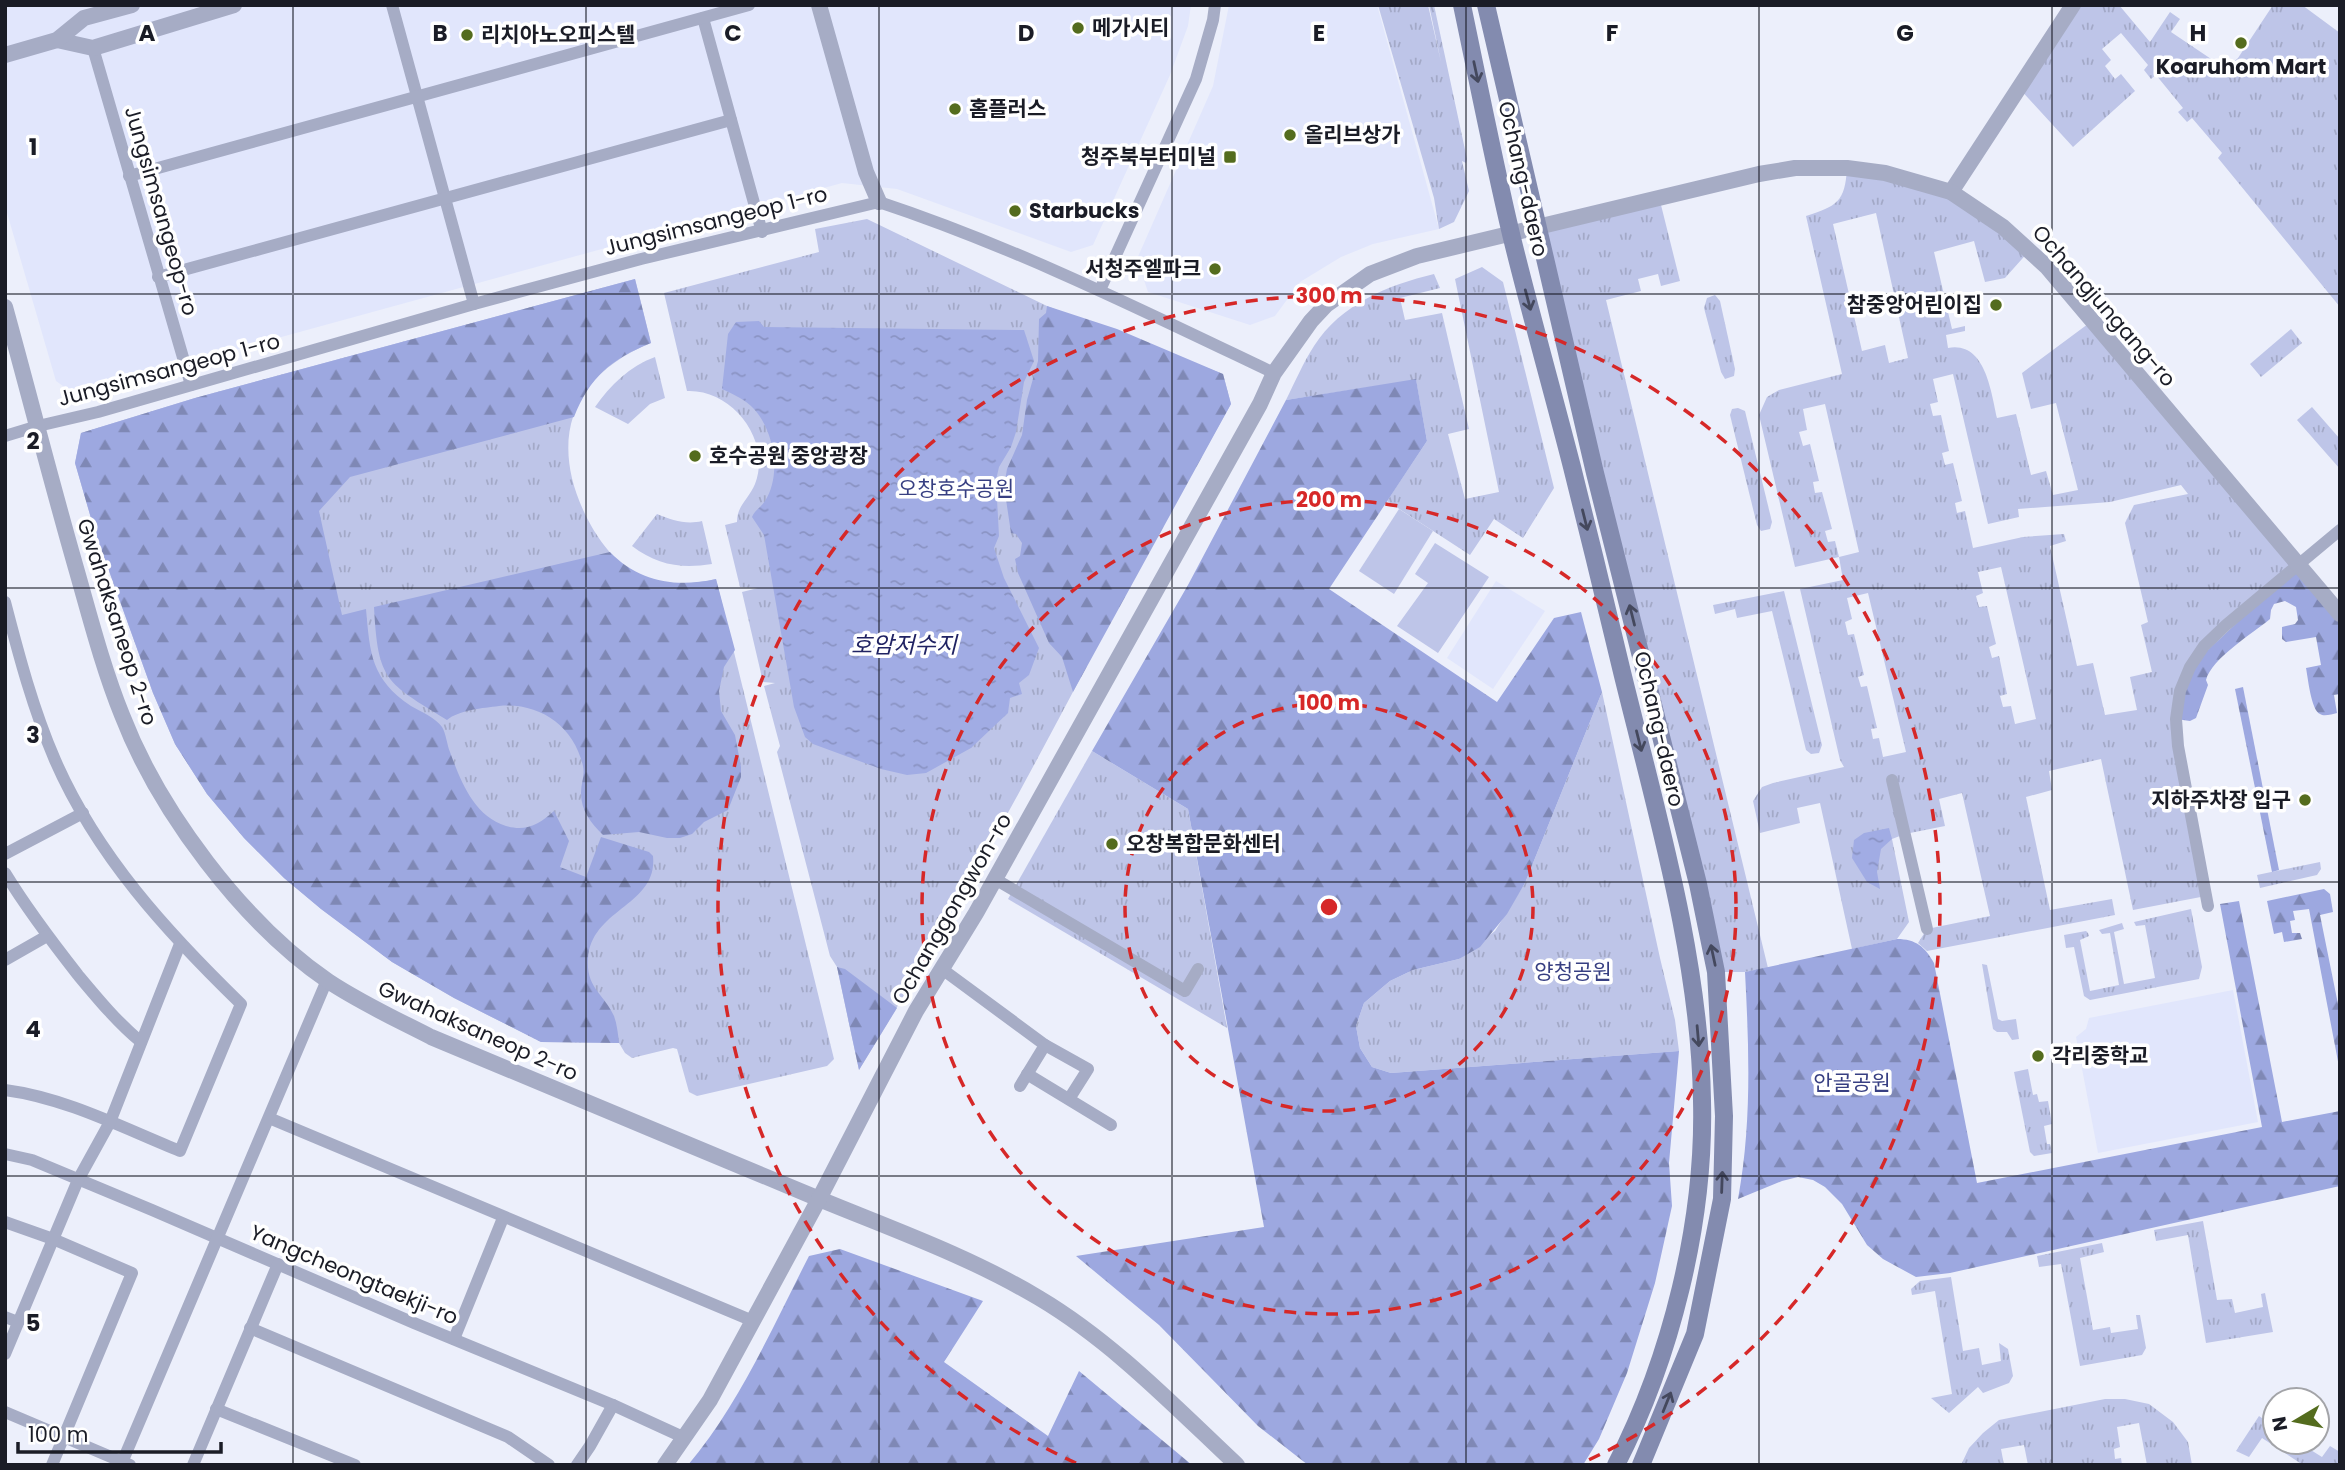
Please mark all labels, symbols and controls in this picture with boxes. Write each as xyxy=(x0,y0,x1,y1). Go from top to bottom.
place label: 메가시티 xyxy=(1092,13,1169,42)
text: A xyxy=(139,17,156,49)
text: B xyxy=(432,17,448,49)
text: C xyxy=(724,17,742,49)
text: D xyxy=(1018,17,1034,49)
text: E xyxy=(1313,17,1325,49)
text: F xyxy=(1606,17,1618,49)
text: G xyxy=(1896,17,1914,49)
text: H xyxy=(2190,17,2206,49)
place label: 리치아노오피스텔 xyxy=(481,20,636,49)
marker: 메가시티 xyxy=(1070,20,1086,36)
marker: 리치아노오피스텔 xyxy=(459,27,475,43)
marker: Koaruhom Mart xyxy=(2233,35,2249,51)
place label: Koaruhom Mart xyxy=(2156,52,2326,81)
one-way arrow xyxy=(1470,60,1484,83)
place label: 홈플러스 xyxy=(969,94,1046,123)
street label: Ochang-daero xyxy=(1491,98,1555,260)
marker: 홈플러스 xyxy=(947,101,963,117)
street label: Jungsimsangeop-ro xyxy=(118,103,205,319)
place label: 올리브상가 xyxy=(1304,120,1401,149)
marker: 올리브상가 xyxy=(1282,127,1298,143)
text: 1 xyxy=(29,131,37,163)
place label: 청주북부터미널 xyxy=(1081,142,1216,171)
marker: 청주북부터미널 xyxy=(1222,149,1238,165)
street label: Jungsimsangeop 1-ro xyxy=(601,179,830,262)
place label: Starbucks xyxy=(1029,196,1140,225)
marker: Starbucks xyxy=(1007,203,1023,219)
street label: Ochangjungang-ro xyxy=(2026,219,2183,393)
place label: 서청주엘파크 xyxy=(1085,254,1201,283)
marker: 서청주엘파크 xyxy=(1207,261,1223,277)
text: 300 m xyxy=(1296,281,1362,310)
one-way arrow xyxy=(1522,288,1535,311)
place label: 참중앙어린이집 xyxy=(1847,290,1982,319)
marker: 참중앙어린이집 xyxy=(1988,297,2004,313)
street label: Jungsimsangeop 1-ro xyxy=(55,326,283,413)
text: 2 xyxy=(26,425,40,457)
place label: 호수공원 중앙광장 xyxy=(709,441,868,470)
marker: 호수공원 중앙광장 xyxy=(687,448,703,464)
park label: 오창호수공원 xyxy=(898,474,1014,503)
text: 200 m xyxy=(1296,485,1362,514)
one-way arrow xyxy=(1579,508,1592,531)
street label: Gwahaksaneop 2-ro xyxy=(70,515,165,729)
one-way arrow xyxy=(1625,604,1638,627)
water label: 호암저수지 xyxy=(851,629,959,661)
street label: Ochang-daero xyxy=(1627,648,1691,810)
text: 100 m xyxy=(1298,688,1360,717)
text: 3 xyxy=(26,719,40,751)
one-way arrow xyxy=(1633,729,1646,752)
place label: 지하주차장 입구 xyxy=(2151,785,2291,814)
marker: 지하주차장 입구 xyxy=(2297,792,2313,808)
street label: Ochanggongwon-ro xyxy=(885,808,1018,1010)
place label: 오창복합문화센터 xyxy=(1126,829,1281,858)
marker: 오창복합문화센터 xyxy=(1104,836,1120,852)
centre of rings xyxy=(1317,895,1341,919)
one-way arrow xyxy=(1705,944,1719,967)
park label: 양청공원 xyxy=(1534,957,1612,986)
street label: Gwahaksaneop 2-ro xyxy=(374,973,583,1088)
text: 4 xyxy=(25,1013,41,1045)
one-way arrow xyxy=(1692,1024,1705,1047)
place label: 각리중학교 xyxy=(2052,1041,2149,1070)
marker: 각리중학교 xyxy=(2030,1048,2046,1064)
park label: 안골공원 xyxy=(1813,1068,1891,1097)
one-way arrow xyxy=(1716,1171,1729,1194)
street label: Yangcheongtaekji-ro xyxy=(246,1218,463,1332)
text: 5 xyxy=(26,1307,40,1339)
north arrow xyxy=(2261,1386,2331,1456)
one-way arrow xyxy=(1662,1391,1675,1413)
scale bar xyxy=(18,1410,220,1454)
text: N xyxy=(2265,1414,2294,1433)
text: 100 m xyxy=(28,1420,88,1449)

